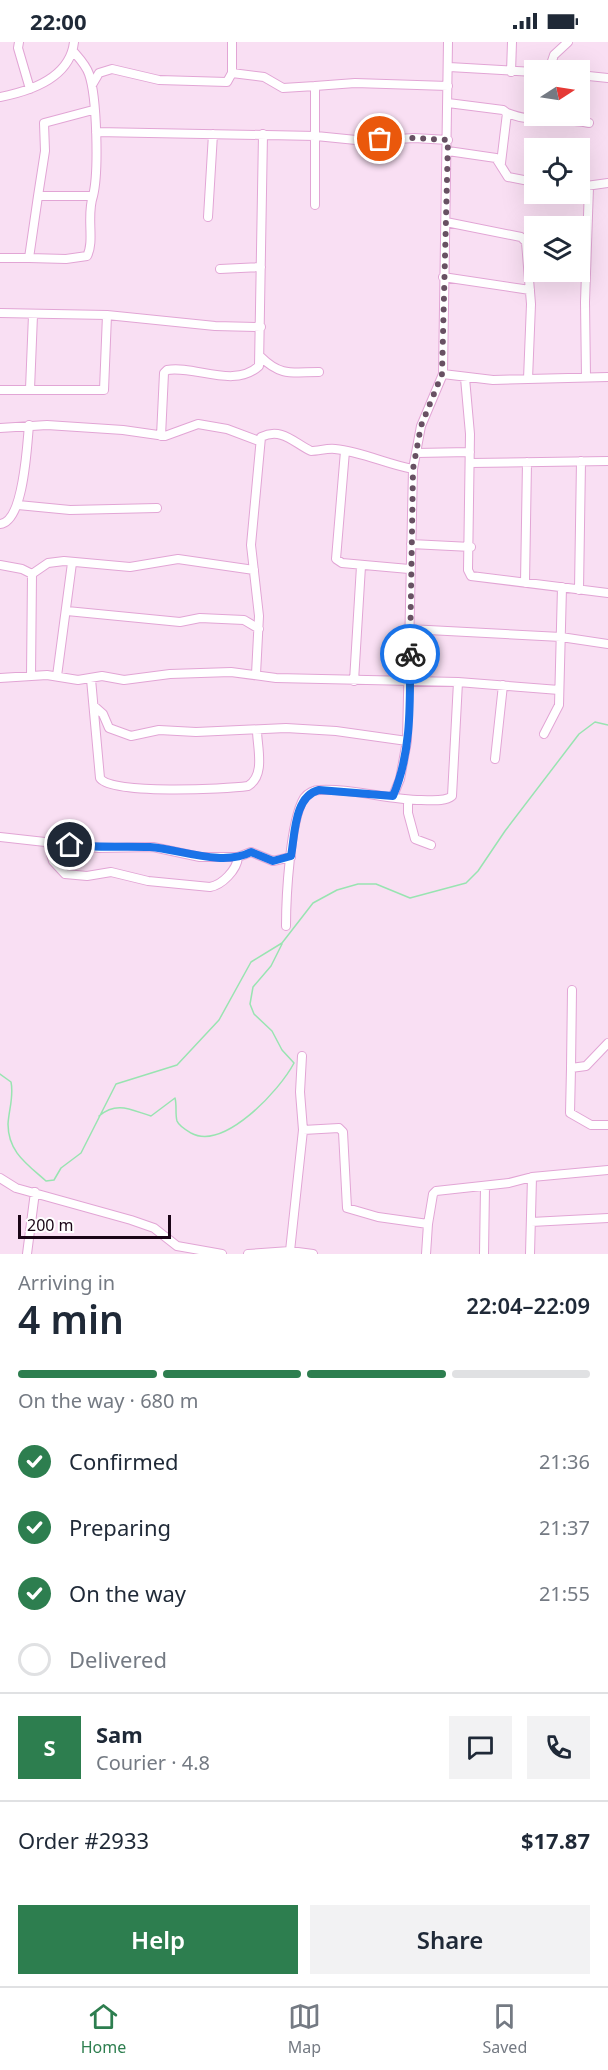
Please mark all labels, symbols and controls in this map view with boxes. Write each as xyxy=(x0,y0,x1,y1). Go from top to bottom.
text: 22:00 xyxy=(30,6,87,36)
north arrow xyxy=(524,60,590,126)
map controls xyxy=(524,60,590,282)
pin xyxy=(354,113,405,164)
icon: bag xyxy=(363,122,396,155)
button: locate xyxy=(524,138,590,204)
button: layers xyxy=(524,216,590,282)
courier xyxy=(380,624,440,684)
icon: bike xyxy=(394,638,427,671)
pin xyxy=(44,819,95,870)
icon: home xyxy=(53,828,86,861)
scale bar xyxy=(18,1212,171,1240)
text: 200 m xyxy=(27,1214,74,1236)
text: Arriving in xyxy=(18,1269,115,1296)
text: 22:04–22:09 xyxy=(466,1290,590,1320)
text: 4 min xyxy=(18,1292,124,1345)
text: On the way · 680 m xyxy=(18,1387,198,1414)
icon: check xyxy=(18,1445,51,1478)
text: Confirmed xyxy=(69,1446,179,1476)
text: 21:36 xyxy=(539,1448,590,1475)
icon: check xyxy=(18,1511,51,1544)
text: Preparing xyxy=(69,1512,171,1542)
text: 21:37 xyxy=(539,1514,590,1541)
icon: check xyxy=(18,1577,51,1610)
text: On the way xyxy=(69,1578,186,1608)
text: 21:55 xyxy=(539,1580,590,1607)
text: Delivered xyxy=(69,1644,167,1674)
button: chat xyxy=(449,1716,512,1779)
button: phone xyxy=(527,1716,590,1779)
text: Sam xyxy=(96,1719,143,1749)
text: S xyxy=(43,1732,56,1762)
text: Courier · 4.8 xyxy=(96,1749,210,1776)
text: Order #2933 xyxy=(18,1825,149,1855)
text: $17.87 xyxy=(521,1825,590,1855)
button: Help xyxy=(18,1905,298,1974)
button: Share xyxy=(310,1905,590,1974)
tab: Home xyxy=(81,2000,126,2058)
tab: Map xyxy=(288,2000,321,2058)
tab: Saved xyxy=(482,2000,527,2058)

